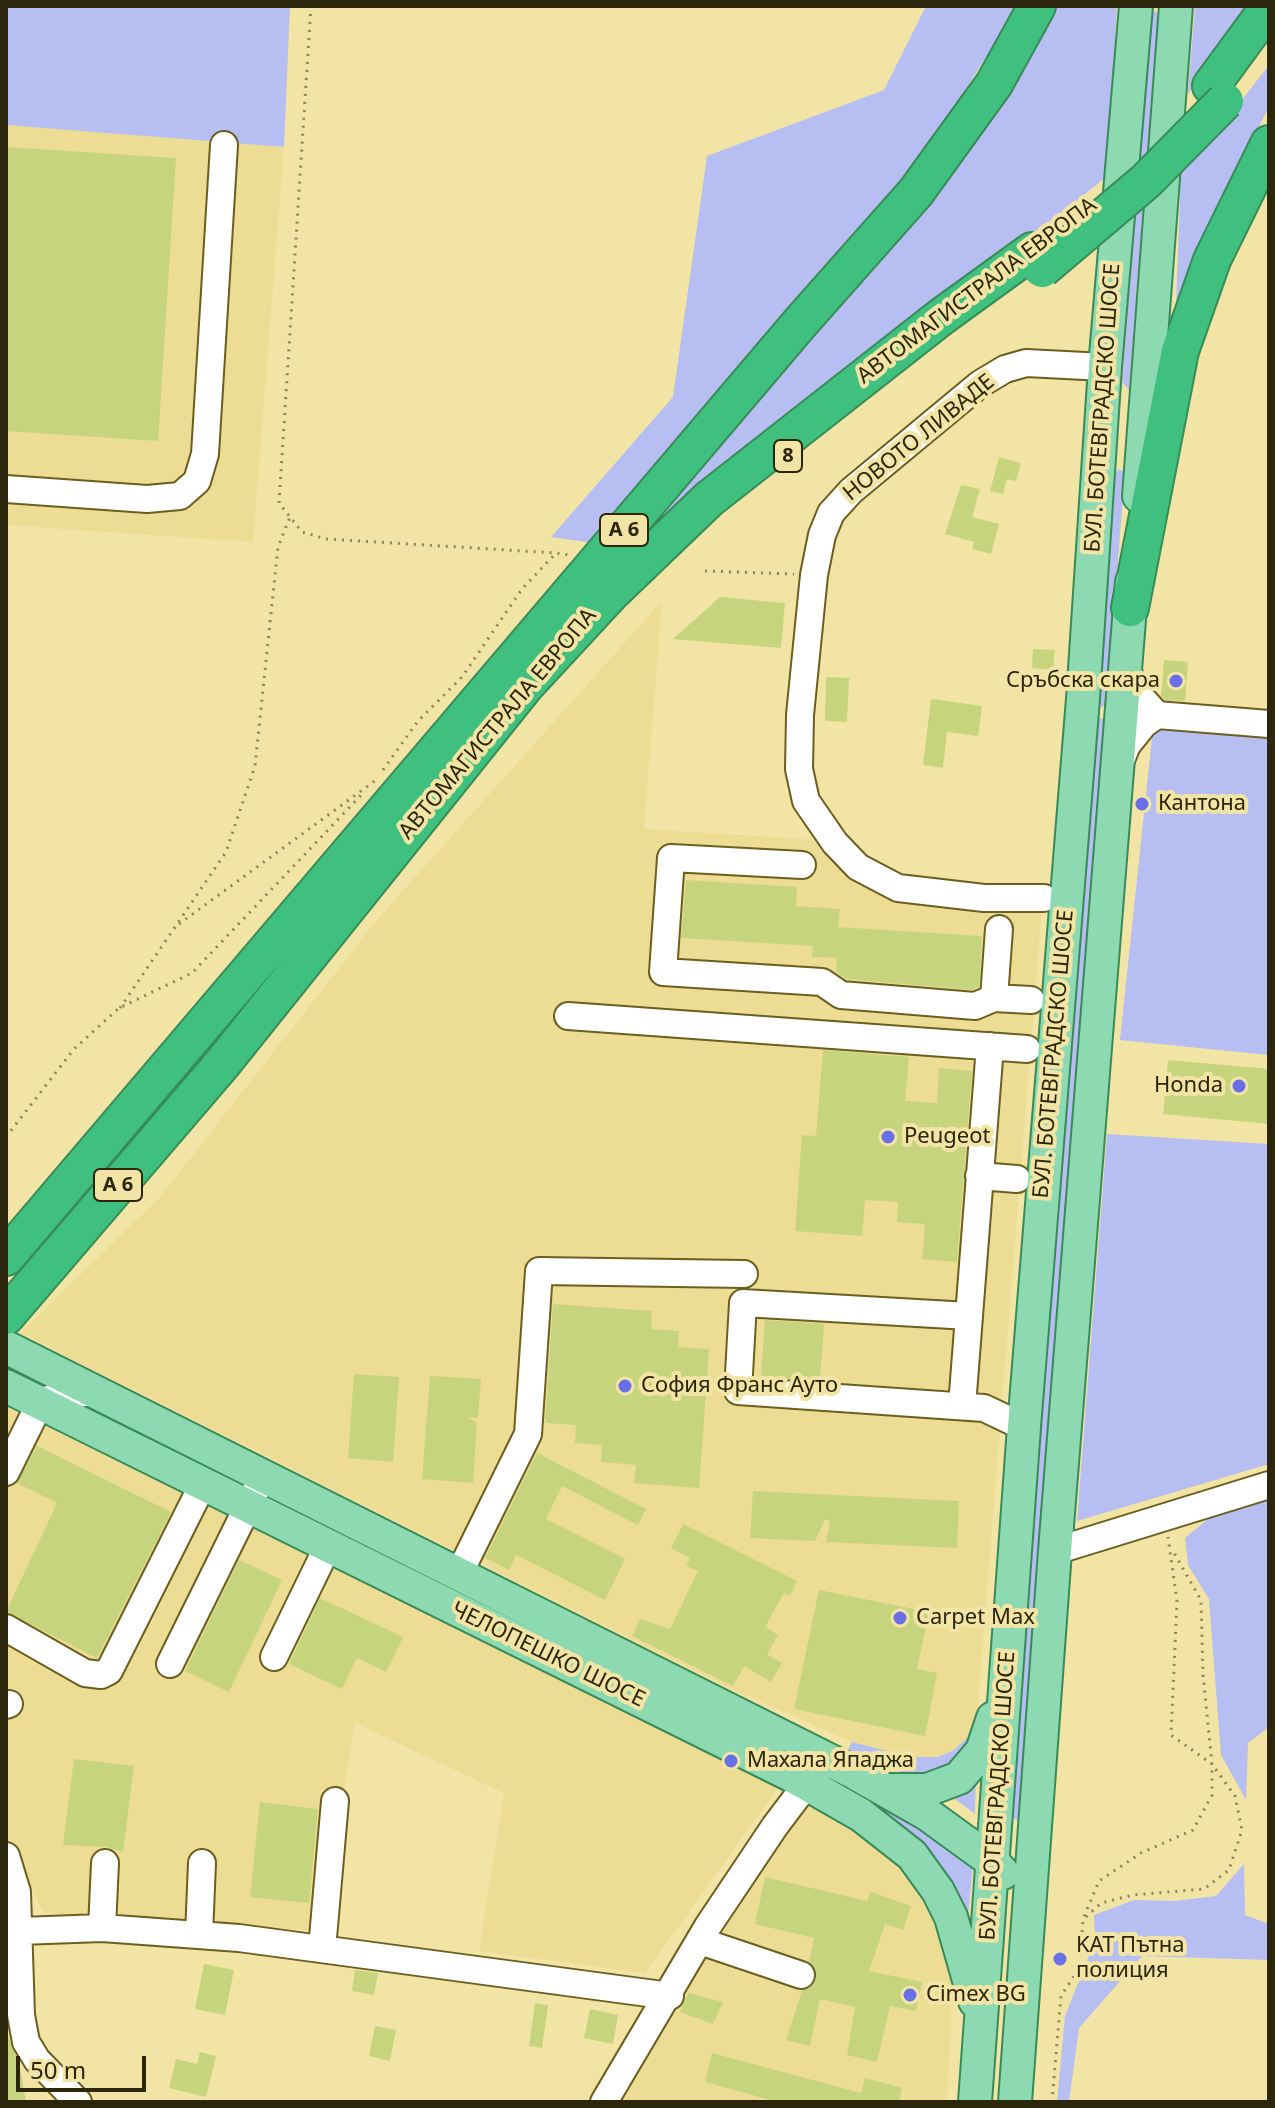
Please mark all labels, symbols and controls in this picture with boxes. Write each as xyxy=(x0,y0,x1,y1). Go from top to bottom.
street label: АВТОМАГИСТРАЛА ЕВРОПА xyxy=(852,192,1102,390)
street label: БУЛ. БОТЕВГРАДСКО ШОСЕ xyxy=(1080,263,1126,553)
street label: НОВОТО ЛИВАДЕ xyxy=(838,369,1000,507)
road number: 8 xyxy=(774,440,802,472)
road number: A 6 xyxy=(600,514,648,546)
street label: АВТОМАГИСТРАЛА ЕВРОПА xyxy=(394,603,602,845)
place label: Сръбска скара xyxy=(1006,668,1160,694)
marker: Сръбска скара xyxy=(1167,672,1185,690)
place label: Кантона xyxy=(1158,791,1246,817)
marker: Кантона xyxy=(1133,795,1151,813)
street label: БУЛ. БОТЕВГРАДСКО ШОСЕ xyxy=(1028,909,1080,1199)
place label: Honda xyxy=(1154,1073,1223,1099)
marker: Honda xyxy=(1230,1077,1248,1095)
place label: Peugeot xyxy=(904,1124,991,1150)
marker: Peugeot xyxy=(879,1128,897,1146)
road number: A 6 xyxy=(94,1169,142,1201)
place label: София Франс Ауто xyxy=(641,1373,838,1399)
marker: София Франс Ауто xyxy=(616,1377,634,1395)
street label: ЧЕЛОПЕШКО ШОСЕ xyxy=(447,1597,649,1713)
place label: Carpet Max xyxy=(916,1605,1035,1631)
marker: Carpet Max xyxy=(891,1609,909,1627)
street label: БУЛ. БОТЕВГРАДСКО ШОСЕ xyxy=(975,1651,1021,1941)
place label: Махала Япаджа xyxy=(747,1748,914,1774)
marker: Махала Япаджа xyxy=(722,1752,740,1770)
place label: KAT Пътна полиция xyxy=(1076,1933,1185,1984)
marker: KAT Пътна полиция xyxy=(1051,1950,1069,1968)
place label: Cimex BG xyxy=(926,1982,1026,2008)
marker: Cimex BG xyxy=(901,1986,919,2004)
scale bar xyxy=(20,2040,150,2090)
text: 50 m xyxy=(30,2053,86,2086)

